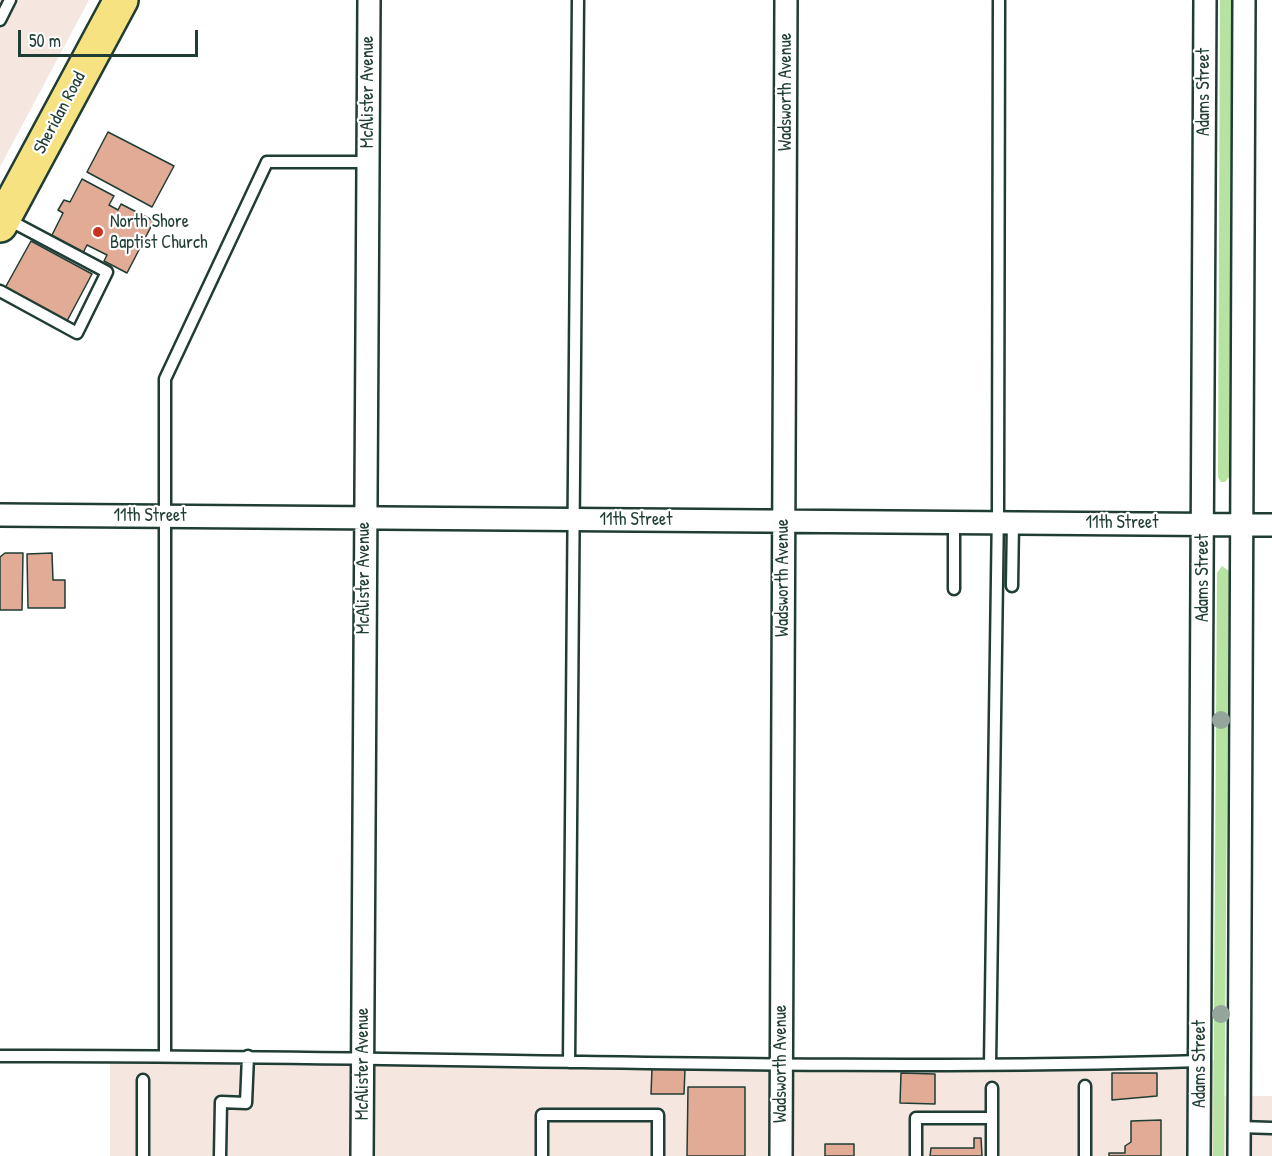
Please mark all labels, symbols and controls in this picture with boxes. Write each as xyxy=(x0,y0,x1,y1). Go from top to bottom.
scale bar xyxy=(21,18,201,56)
text: 50 m xyxy=(29,28,61,53)
street label: Wadsworth Avenue xyxy=(775,33,797,151)
street label: McAlister Avenue xyxy=(357,36,379,148)
street label: Adams Street xyxy=(1193,48,1215,136)
street label: Sheridan Road xyxy=(29,68,91,158)
place label: North Shore Baptist Church xyxy=(110,211,207,254)
marker: North Shore Baptist Church xyxy=(91,225,105,239)
street label: 11th Street xyxy=(114,505,186,527)
street label: 11th Street xyxy=(600,509,672,531)
street label: 11th Street xyxy=(1086,512,1158,534)
street label: Wadsworth Avenue xyxy=(772,519,794,637)
street label: McAlister Avenue xyxy=(353,522,375,634)
street label: Adams Street xyxy=(1192,534,1214,622)
street label: Wadsworth Avenue xyxy=(770,1005,792,1123)
street label: McAlister Avenue xyxy=(352,1008,374,1120)
street label: Adams Street xyxy=(1189,1020,1211,1108)

